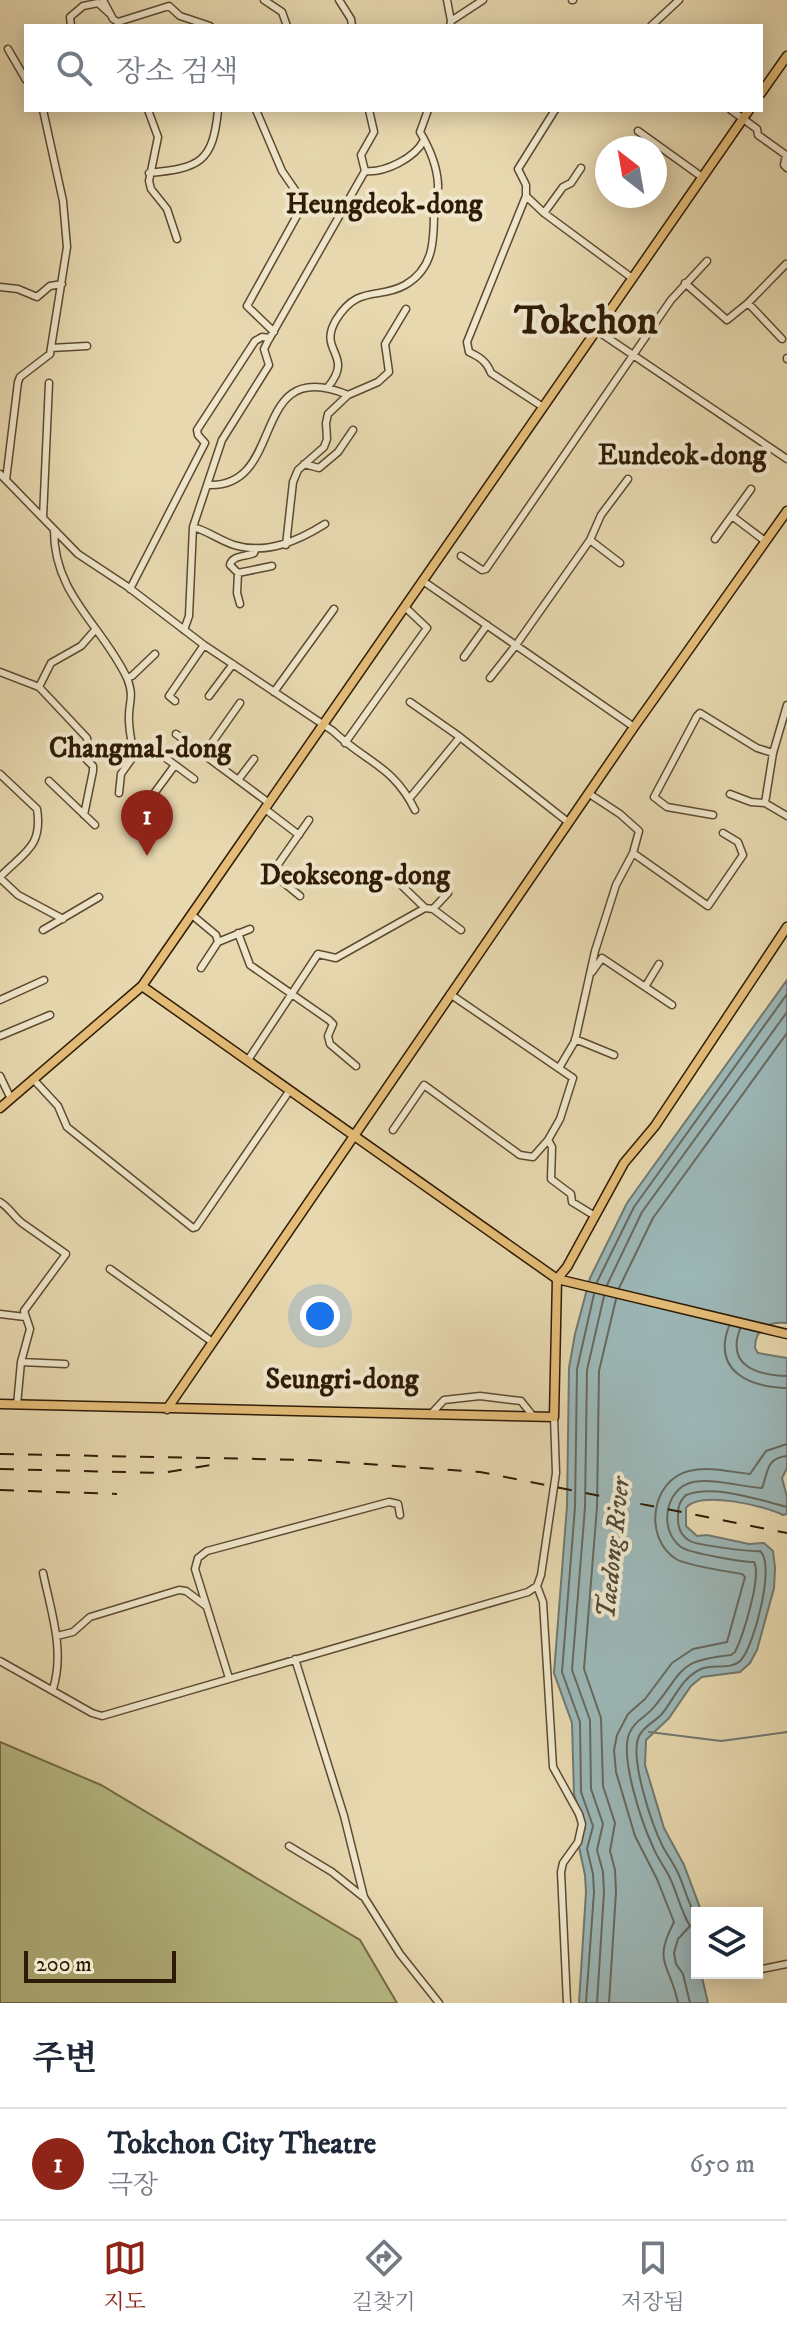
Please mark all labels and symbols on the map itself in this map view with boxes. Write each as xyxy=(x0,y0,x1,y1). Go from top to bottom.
north arrow xyxy=(595,136,667,208)
district label: Heungdeok-dong xyxy=(286,187,484,222)
district label: Tokchon xyxy=(513,297,658,347)
district label: Eundeok-dong xyxy=(598,438,767,473)
district label: Changmal-dong xyxy=(49,731,232,766)
pin: 1 xyxy=(121,790,173,856)
district label: Deokseong-dong xyxy=(260,858,451,893)
your location xyxy=(300,1296,340,1336)
district label: Seungri-dong xyxy=(266,1362,420,1397)
water label: Taedong River xyxy=(590,1474,638,1620)
scale bar xyxy=(24,1947,176,1983)

